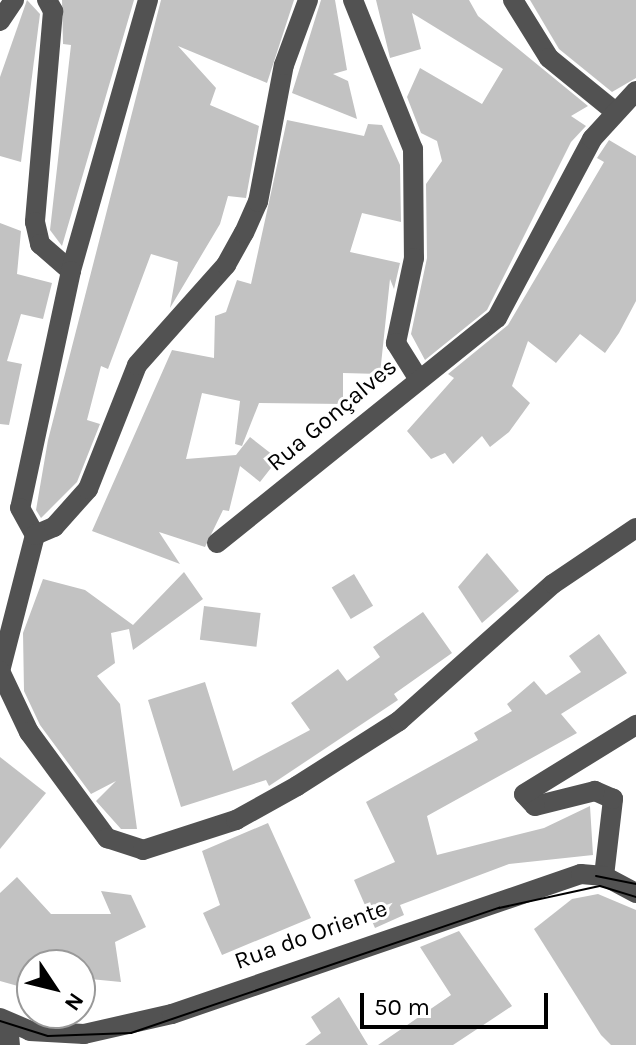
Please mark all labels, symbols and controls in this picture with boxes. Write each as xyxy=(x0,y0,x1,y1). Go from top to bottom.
street label: Rua Gonçalves xyxy=(261,352,403,478)
street label: Rua do Oriente xyxy=(231,894,391,976)
north arrow xyxy=(16,949,96,1029)
scale bar xyxy=(364,977,552,1027)
text: N xyxy=(59,988,89,1016)
text: 50 m xyxy=(374,993,430,1021)

